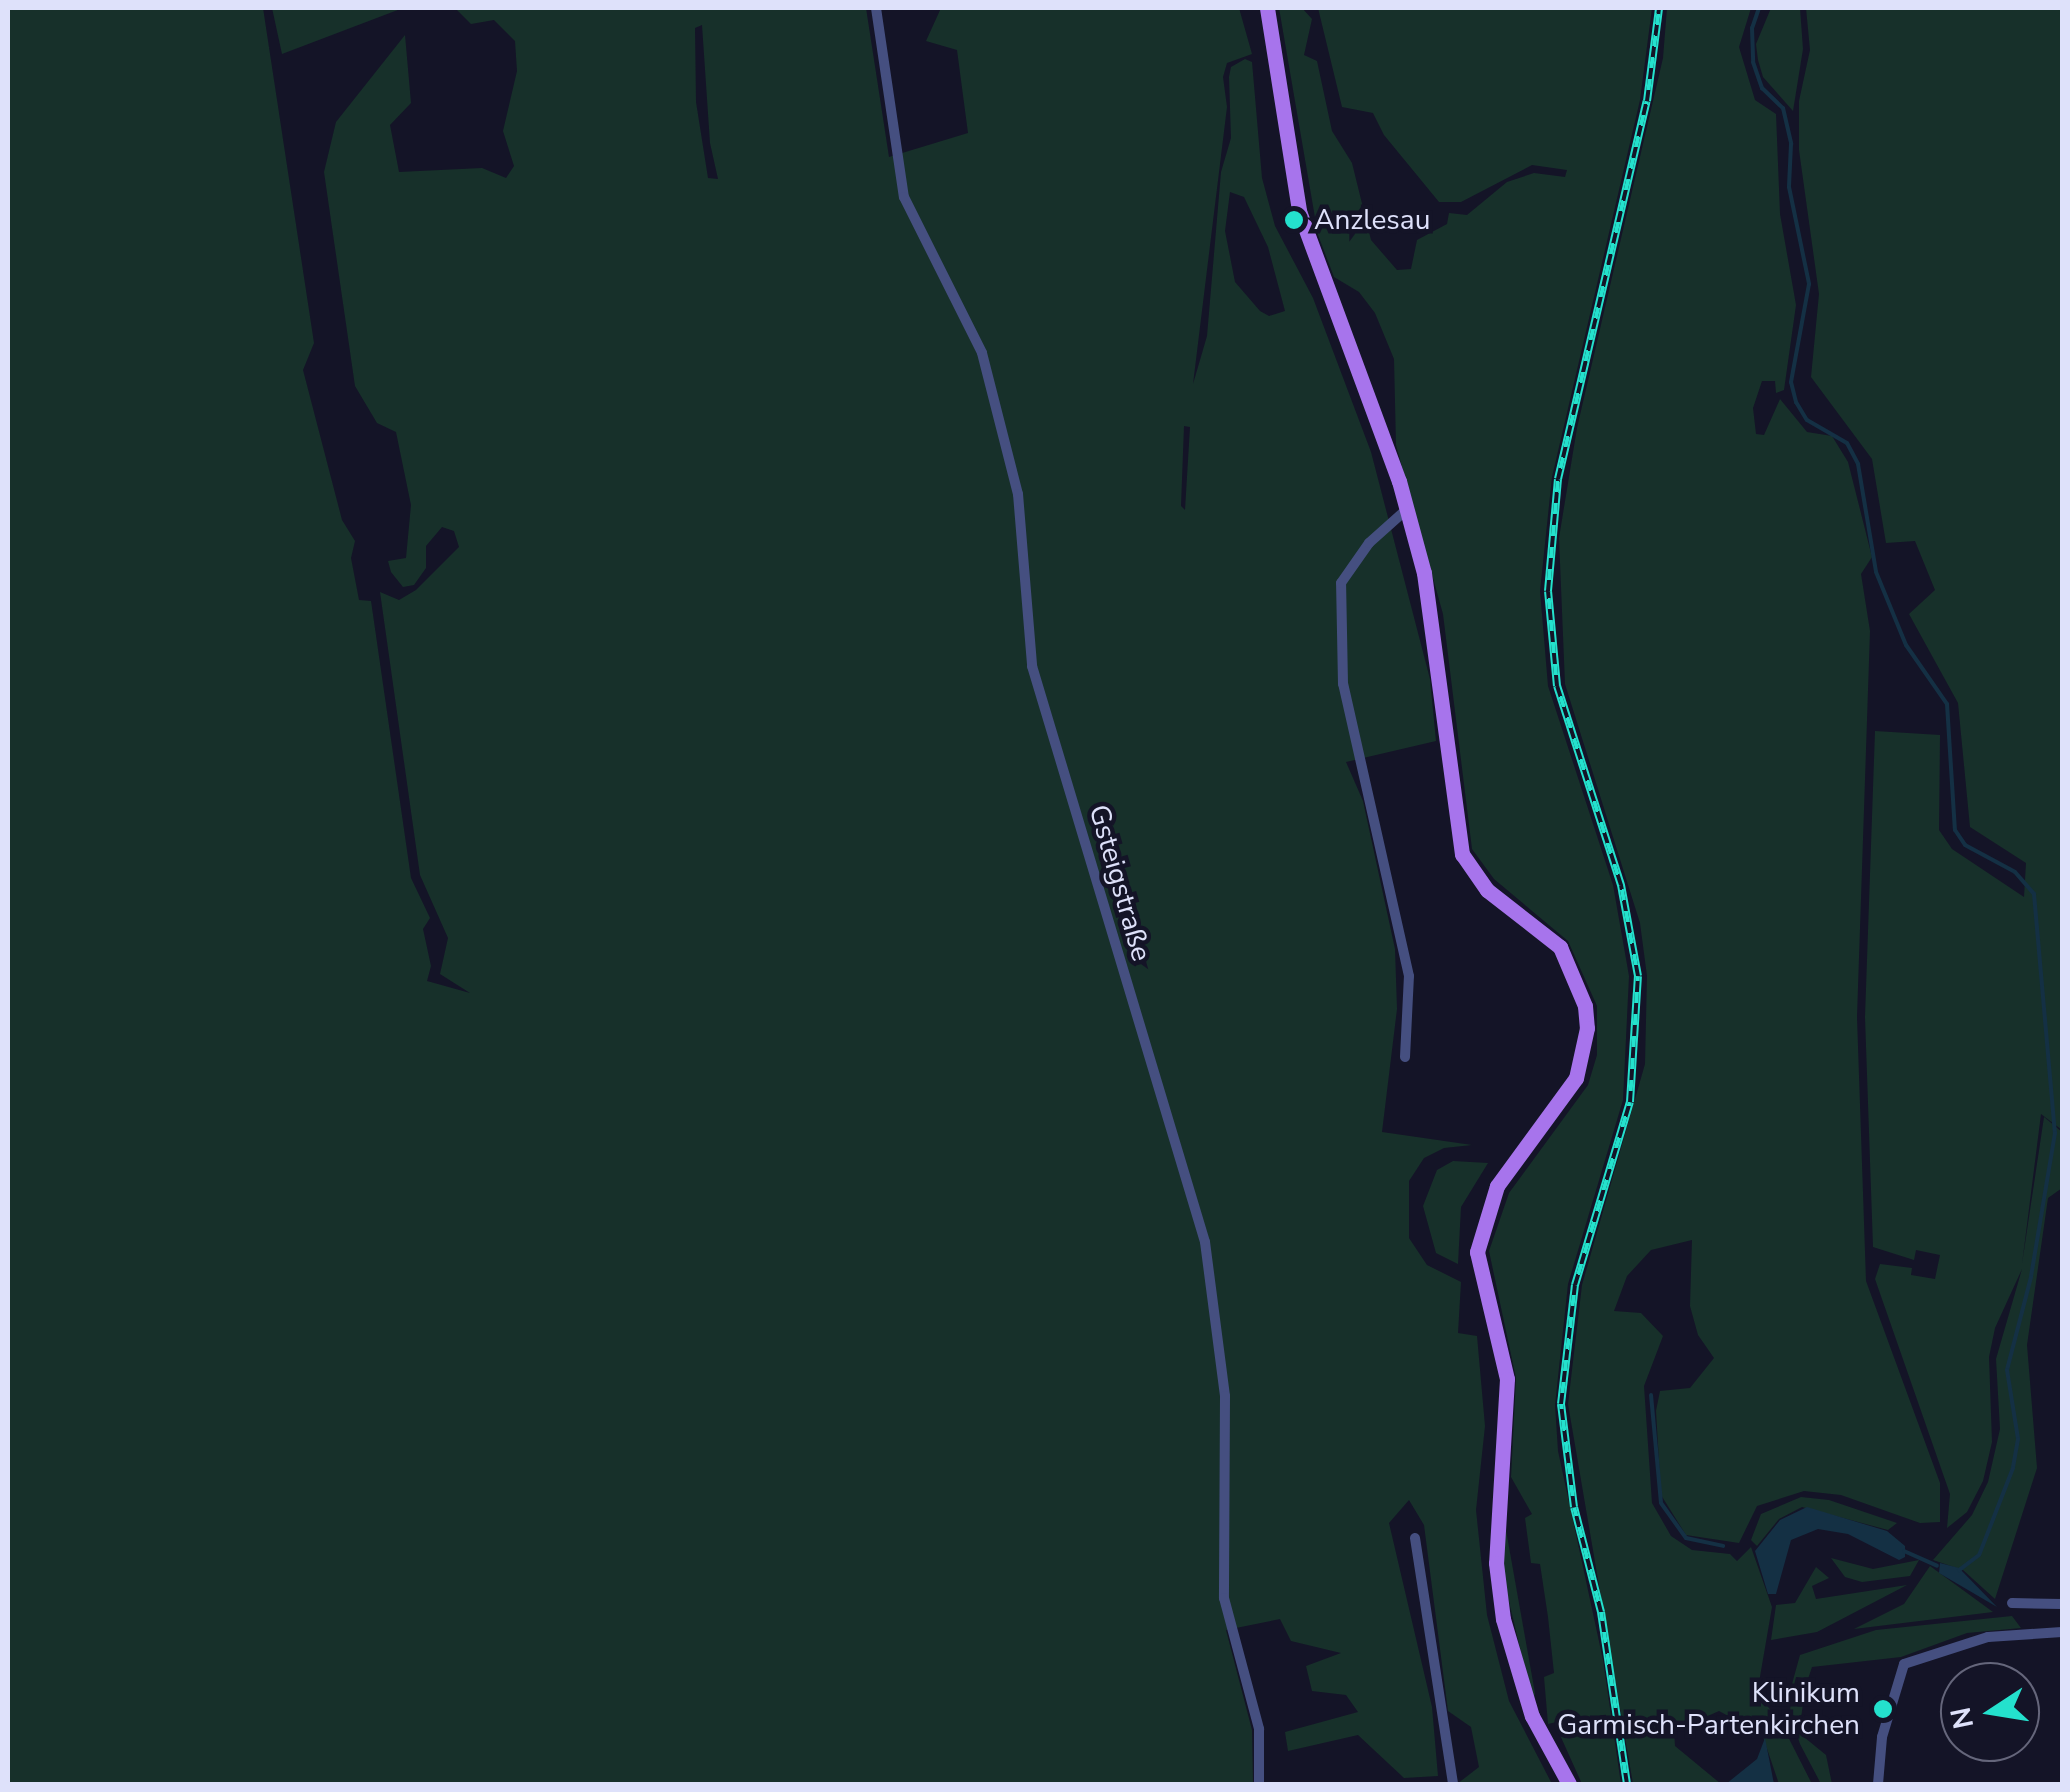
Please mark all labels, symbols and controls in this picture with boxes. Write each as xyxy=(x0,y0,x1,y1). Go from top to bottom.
place label: Anzlesau xyxy=(1314,203,1430,237)
marker: Anzlesau xyxy=(1283,209,1305,231)
street label: Gsteigstraße xyxy=(1082,801,1158,965)
north arrow xyxy=(1940,1662,2040,1762)
place label: Klinikum Garmisch-Partenkirchen xyxy=(1557,1676,1860,1742)
marker: Klinikum Garmisch-Partenkirchen xyxy=(1870,1696,1896,1722)
text: N xyxy=(1942,1704,1983,1732)

